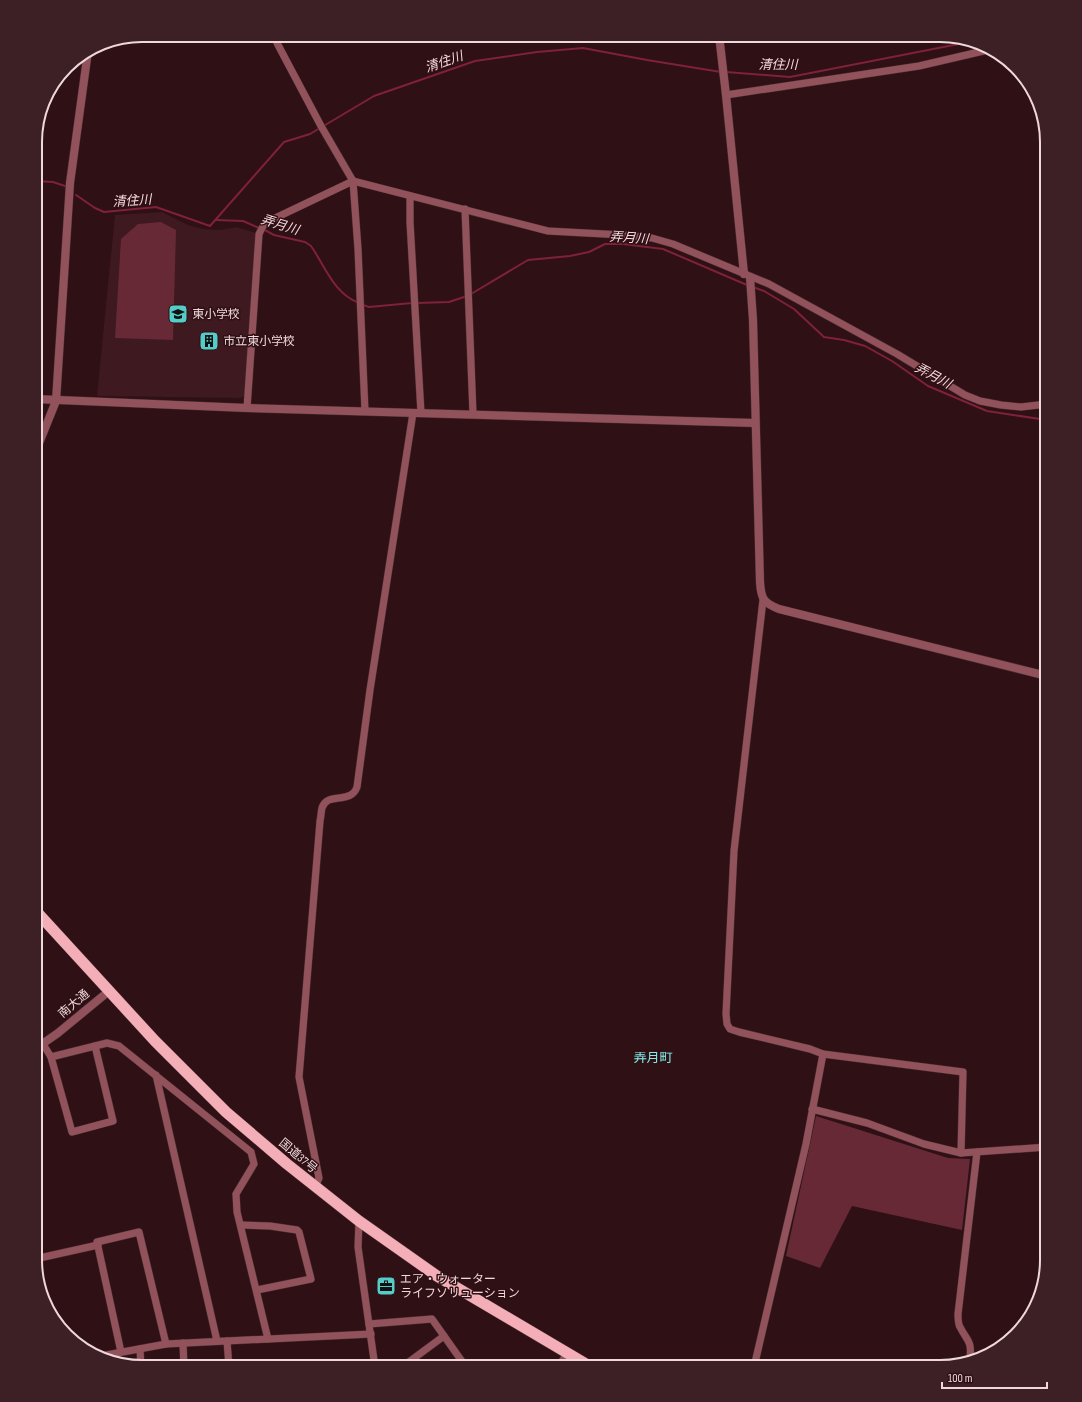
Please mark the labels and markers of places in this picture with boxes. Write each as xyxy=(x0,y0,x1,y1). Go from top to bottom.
school or university icon: 東小学校 xyxy=(167,303,189,325)
place label: 東小学校 xyxy=(192,307,240,322)
building icon: 市立東小学校 xyxy=(198,330,220,352)
place label: 市立東小学校 xyxy=(223,334,295,349)
place label: エア・ウォーター ライフソリューション xyxy=(400,1272,520,1301)
office icon: エア・ウォーター ライフソリューション xyxy=(375,1275,397,1297)

